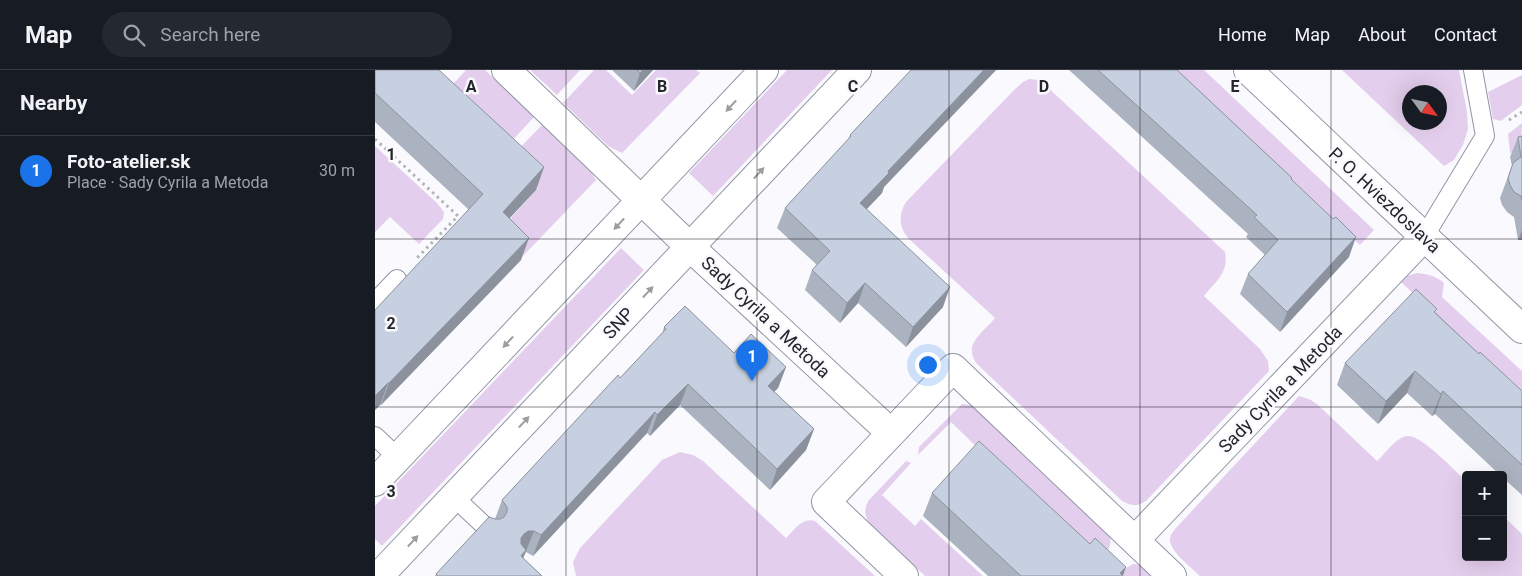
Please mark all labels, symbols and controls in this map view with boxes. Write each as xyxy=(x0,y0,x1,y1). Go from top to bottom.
search box xyxy=(102,12,452,57)
text: Map xyxy=(25,21,72,49)
icon: search xyxy=(120,21,148,49)
text: Search here xyxy=(160,23,260,46)
text: Home xyxy=(1218,24,1267,45)
text: Map xyxy=(1295,24,1330,45)
text: About xyxy=(1358,24,1406,45)
text: Contact xyxy=(1434,24,1497,45)
text: A xyxy=(466,77,477,96)
text: B xyxy=(657,77,667,96)
text: C xyxy=(848,77,858,96)
text: D xyxy=(1039,77,1049,96)
text: E xyxy=(1231,77,1240,96)
north arrow xyxy=(1402,85,1447,130)
text: Nearby xyxy=(20,91,87,115)
one-way arrow xyxy=(725,99,737,111)
street label: P. O. Hviezdoslava xyxy=(1325,143,1445,257)
text: 1 xyxy=(386,145,396,164)
text: Foto-atelier.sk xyxy=(67,150,190,173)
text: 1 xyxy=(31,161,41,180)
text: 30 m xyxy=(319,161,355,180)
one-way arrow xyxy=(753,168,765,180)
text: Place · Sady Cyrila a Metoda xyxy=(67,173,268,192)
one-way arrow xyxy=(613,217,625,229)
street label: Sady Cyrila a Metoda xyxy=(697,252,835,382)
one-way arrow xyxy=(642,286,654,298)
street label: SNP xyxy=(598,303,638,343)
text: 2 xyxy=(386,314,396,333)
street label: Sady Cyrila a Metoda xyxy=(1214,321,1346,457)
one-way arrow xyxy=(502,336,514,348)
pin: 1 xyxy=(736,340,768,381)
your location xyxy=(915,352,941,378)
one-way arrow xyxy=(518,417,530,429)
map controls xyxy=(1462,471,1507,561)
button: + xyxy=(1462,471,1507,516)
text: 3 xyxy=(386,482,396,501)
button: − xyxy=(1462,516,1507,561)
one-way arrow xyxy=(407,535,419,547)

